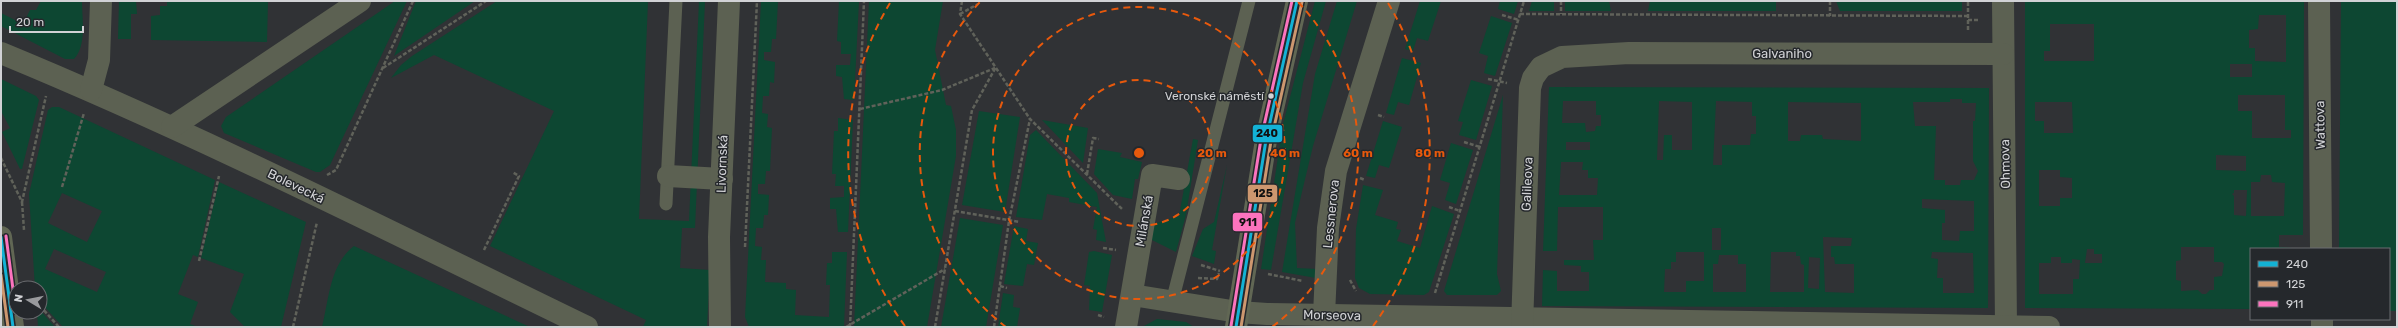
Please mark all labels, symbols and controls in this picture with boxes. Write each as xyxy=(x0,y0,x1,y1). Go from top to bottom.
scale bar xyxy=(10,8,83,34)
text: 20 m xyxy=(16,15,44,29)
street label: Galvaniho xyxy=(1752,46,1812,61)
place label: Veronské náměstí xyxy=(1165,89,1265,103)
marker: Veronské náměstí xyxy=(1266,91,1276,101)
street label: Wattova xyxy=(2312,100,2328,150)
line badge: 240 xyxy=(1252,124,1283,143)
text: 240 xyxy=(1256,127,1278,140)
street label: Livornská xyxy=(713,135,731,193)
street label: Ohmova xyxy=(1997,139,2013,189)
centre of rings xyxy=(1132,146,1146,160)
text: 20 m xyxy=(1197,146,1227,160)
text: 40 m xyxy=(1270,146,1300,160)
text: 60 m xyxy=(1343,146,1373,160)
text: 80 m xyxy=(1415,146,1445,160)
street label: Galileova xyxy=(1519,157,1535,211)
street label: Bolevecká xyxy=(265,166,327,206)
street label: Lessnerova xyxy=(1320,179,1342,249)
line badge: 125 xyxy=(1247,184,1278,203)
text: 125 xyxy=(1253,187,1273,200)
street label: Milánská xyxy=(1132,194,1156,248)
line badge: 911 xyxy=(1232,212,1263,232)
text: 911 xyxy=(1239,216,1257,229)
legend xyxy=(2250,248,2390,320)
text: 240 xyxy=(2286,257,2308,271)
text: 125 xyxy=(2286,277,2305,291)
north arrow xyxy=(8,280,48,320)
text: N xyxy=(12,293,26,303)
text: 911 xyxy=(2286,297,2303,311)
street label: Morseova xyxy=(1303,307,1361,323)

